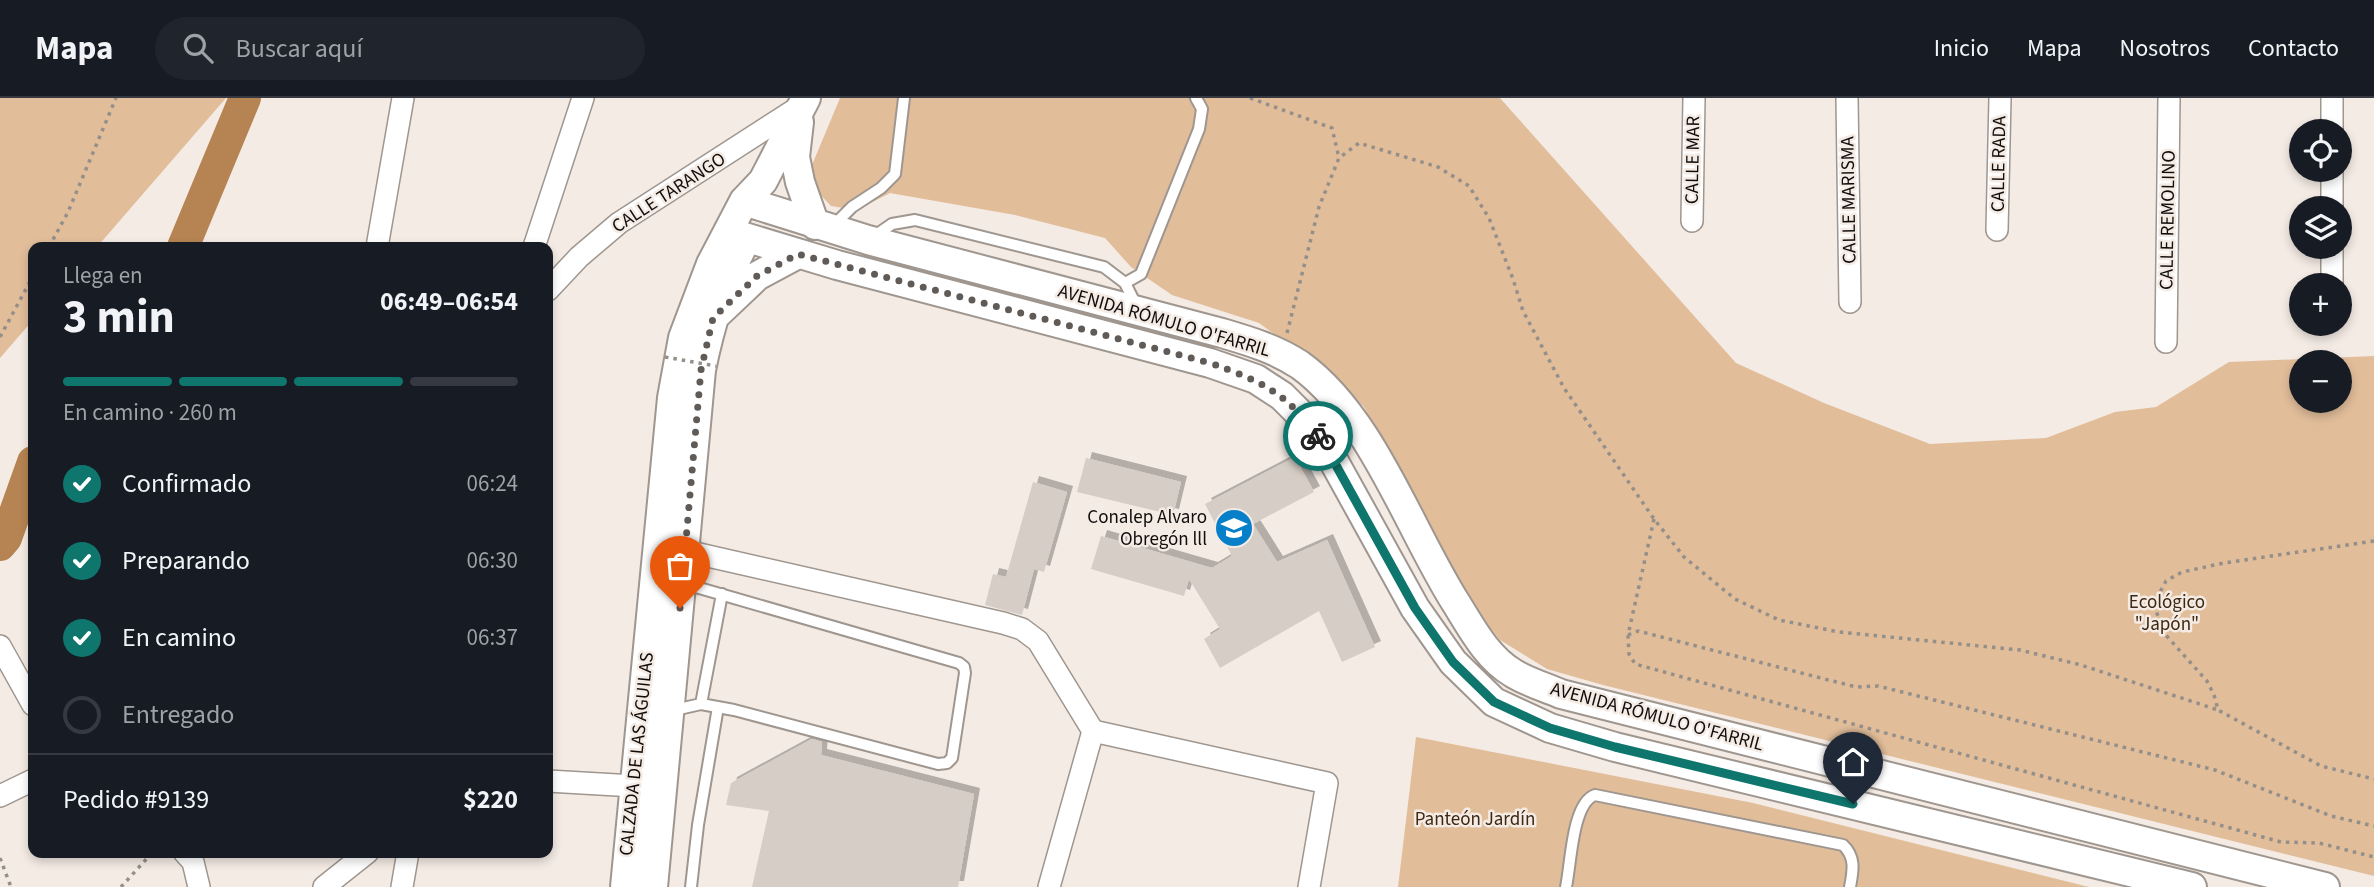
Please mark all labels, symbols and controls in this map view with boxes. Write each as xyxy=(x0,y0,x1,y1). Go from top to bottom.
search box xyxy=(155,17,645,80)
text: Mapa xyxy=(35,25,113,72)
icon: search xyxy=(179,29,217,67)
text: Buscar aquí xyxy=(235,30,363,67)
text: Inicio xyxy=(1934,31,1989,66)
text: Mapa xyxy=(2027,31,2082,66)
text: Nosotros xyxy=(2120,31,2210,66)
text: Contacto xyxy=(2248,31,2339,66)
street label: CALLE MAR xyxy=(1679,115,1707,204)
street label: CALLE RADA xyxy=(1985,115,2013,212)
map controls xyxy=(2289,119,2352,413)
button: locate xyxy=(2289,119,2352,182)
street label: CALLE MARISMA xyxy=(1834,135,1864,264)
street label: CALLE TARANGO xyxy=(607,146,731,240)
street label: CALLE REMOLINO xyxy=(2153,150,2183,290)
button: layers xyxy=(2289,196,2352,259)
text: Llega en xyxy=(63,259,143,292)
button: + xyxy=(2289,273,2352,336)
street label: AVENIDA RÓMULO O'FARRIL xyxy=(1055,278,1273,364)
text: 06:49–06:54 xyxy=(380,283,518,320)
text: 3 min xyxy=(63,285,175,350)
button: − xyxy=(2289,350,2352,413)
text: En camino · 260 m xyxy=(63,396,237,429)
courier xyxy=(1283,401,1353,471)
icon: bike xyxy=(1299,417,1337,455)
icon: check xyxy=(63,465,101,503)
text: Confirmado xyxy=(122,465,251,502)
text: 06:24 xyxy=(467,467,518,500)
place label: Conalep Alvaro Obregón lll xyxy=(1087,504,1207,553)
school or university icon: Conalep Alvaro Obregón lll xyxy=(1213,507,1255,549)
pin xyxy=(650,536,710,608)
icon: check xyxy=(63,542,101,580)
text: Preparando xyxy=(122,542,250,579)
text: 06:30 xyxy=(467,544,518,577)
icon: bag xyxy=(661,547,699,585)
park label: Ecológico "Japón" xyxy=(2129,589,2205,638)
icon: check xyxy=(63,619,101,657)
text: En camino xyxy=(122,619,236,656)
text: 06:37 xyxy=(467,621,518,654)
street label: CALZADA DE LAS ÁGUILAS xyxy=(613,651,661,857)
street label: AVENIDA RÓMULO O'FARRIL xyxy=(1547,676,1767,758)
text: Entregado xyxy=(122,696,234,733)
pin xyxy=(1823,732,1883,804)
icon: home xyxy=(1834,743,1872,781)
text: Pedido #9139 xyxy=(63,781,209,818)
text: $220 xyxy=(463,781,518,818)
park label: Panteón Jardín xyxy=(1415,806,1535,833)

